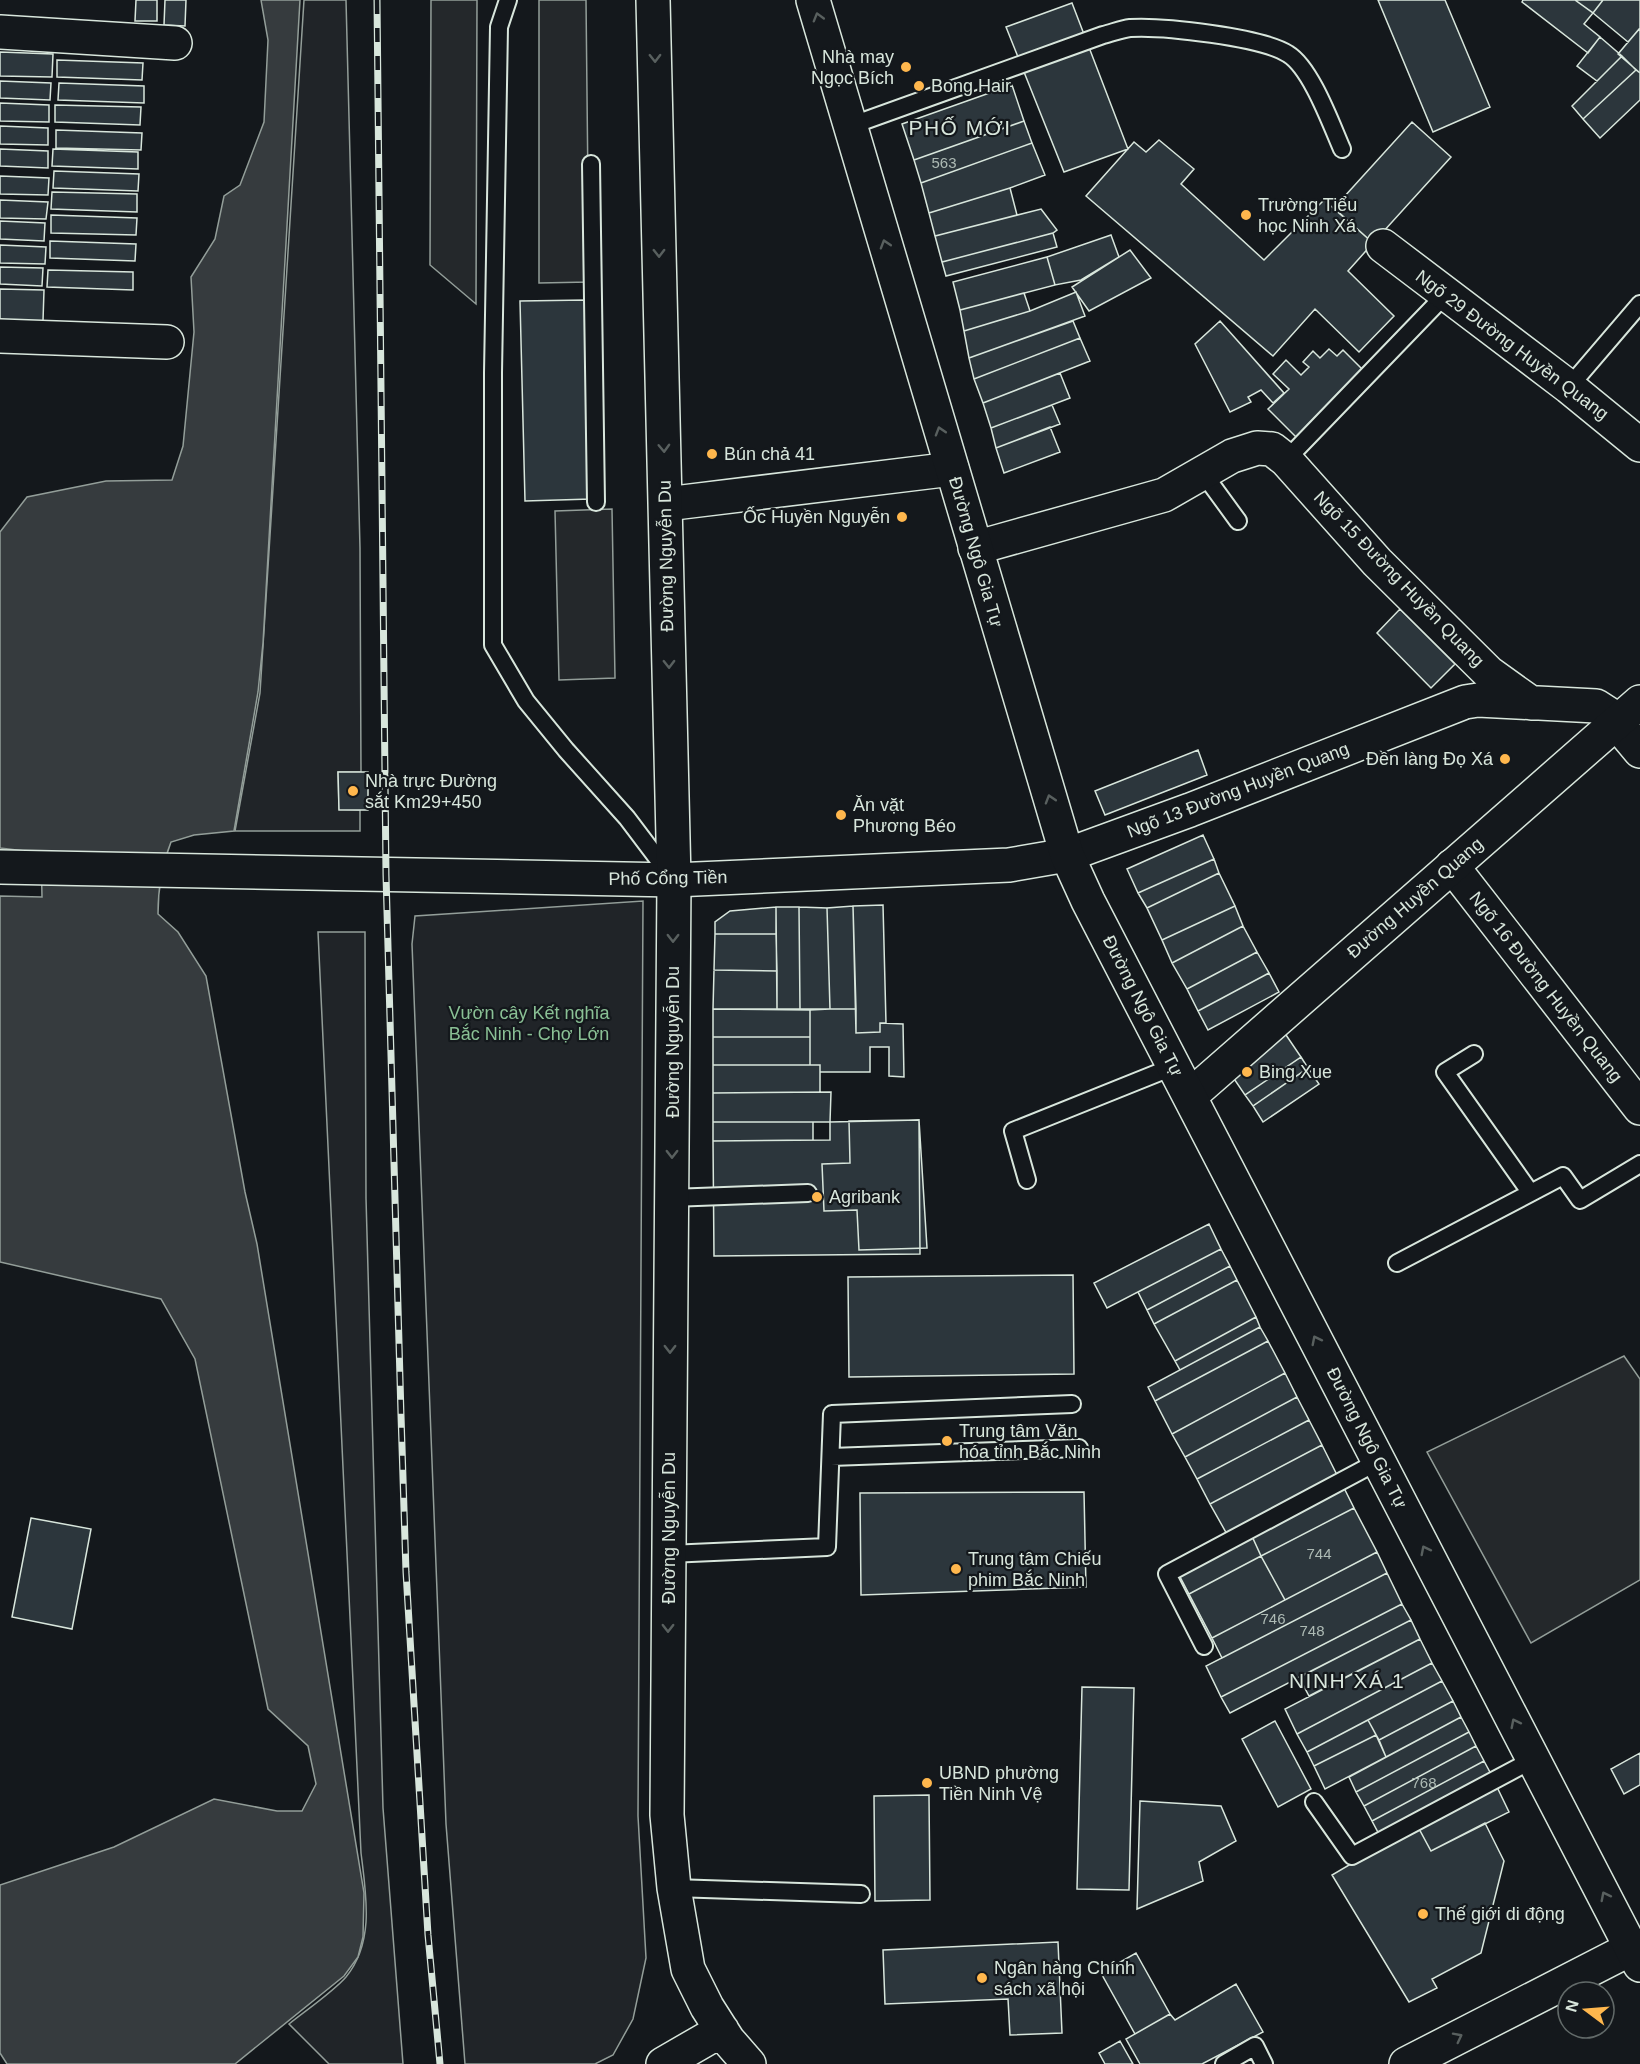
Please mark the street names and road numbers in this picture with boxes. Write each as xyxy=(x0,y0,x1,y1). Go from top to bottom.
street label: Ngõ 29 Đường Huyền Quang xyxy=(1412,266,1612,424)
street label: Đường Ngô Gia Tự xyxy=(945,474,1007,630)
street label: Đường Nguyễn Du xyxy=(654,480,677,632)
street label: Ngõ 15 Đường Huyền Quang xyxy=(1310,487,1488,671)
street label: Ngõ 13 Đường Huyền Quang xyxy=(1124,738,1352,842)
street label: Đường Huyền Quang xyxy=(1343,834,1487,962)
street label: Phố Cổng Tiền xyxy=(608,867,728,889)
street label: Ngõ 16 Đường Huyền Quang xyxy=(1465,888,1627,1086)
street label: Đường Ngô Gia Tự xyxy=(1099,932,1187,1080)
street label: Đường Nguyễn Du xyxy=(662,966,683,1118)
street label: Đường Ngô Gia Tự xyxy=(1323,1364,1411,1512)
street label: Đường Nguyễn Du xyxy=(658,1452,679,1604)

